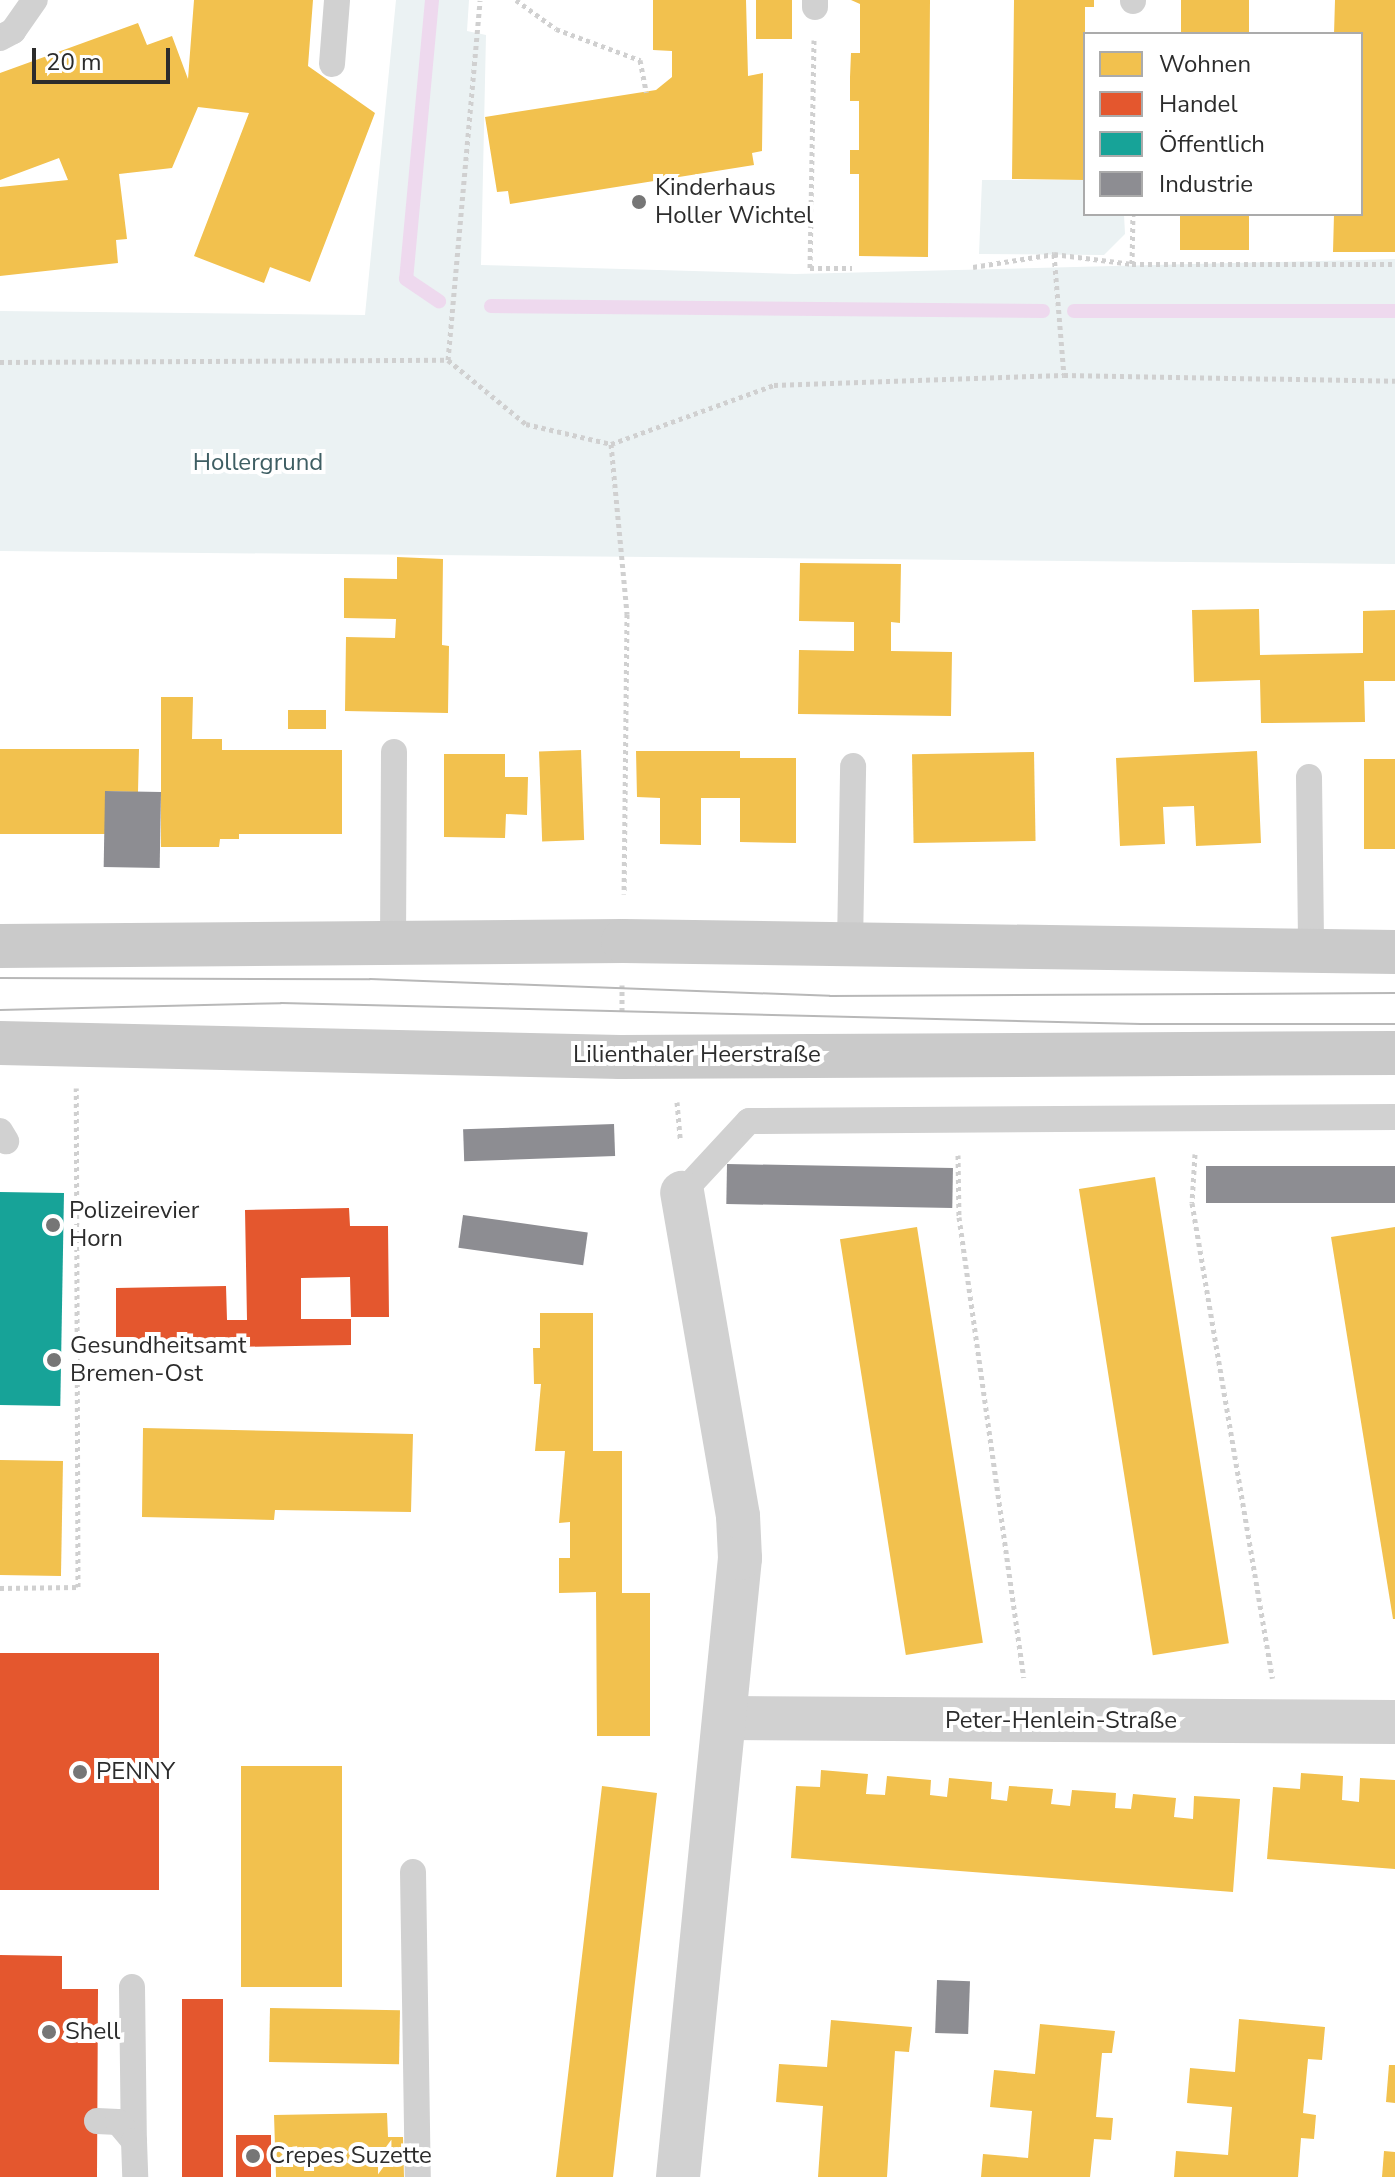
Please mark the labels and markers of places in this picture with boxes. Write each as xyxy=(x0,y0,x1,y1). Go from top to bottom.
place label: Kinderhaus Holler Wichtel xyxy=(655,174,813,230)
marker: Kinderhaus Holler Wichtel xyxy=(630,193,648,211)
place label: Polizeirevier Horn xyxy=(69,1197,199,1253)
marker: Polizeirevier Horn xyxy=(44,1216,62,1234)
place label: Gesundheitsamt Bremen-Ost xyxy=(70,1332,246,1388)
marker: Gesundheitsamt Bremen-Ost xyxy=(45,1351,63,1369)
place label: PENNY xyxy=(96,1758,175,1786)
marker: PENNY xyxy=(71,1763,89,1781)
place label: Shell xyxy=(65,2018,120,2046)
marker: Shell xyxy=(40,2023,58,2041)
place label: Crepes Suzette xyxy=(269,2142,432,2170)
marker: Crepes Suzette xyxy=(244,2147,262,2165)

